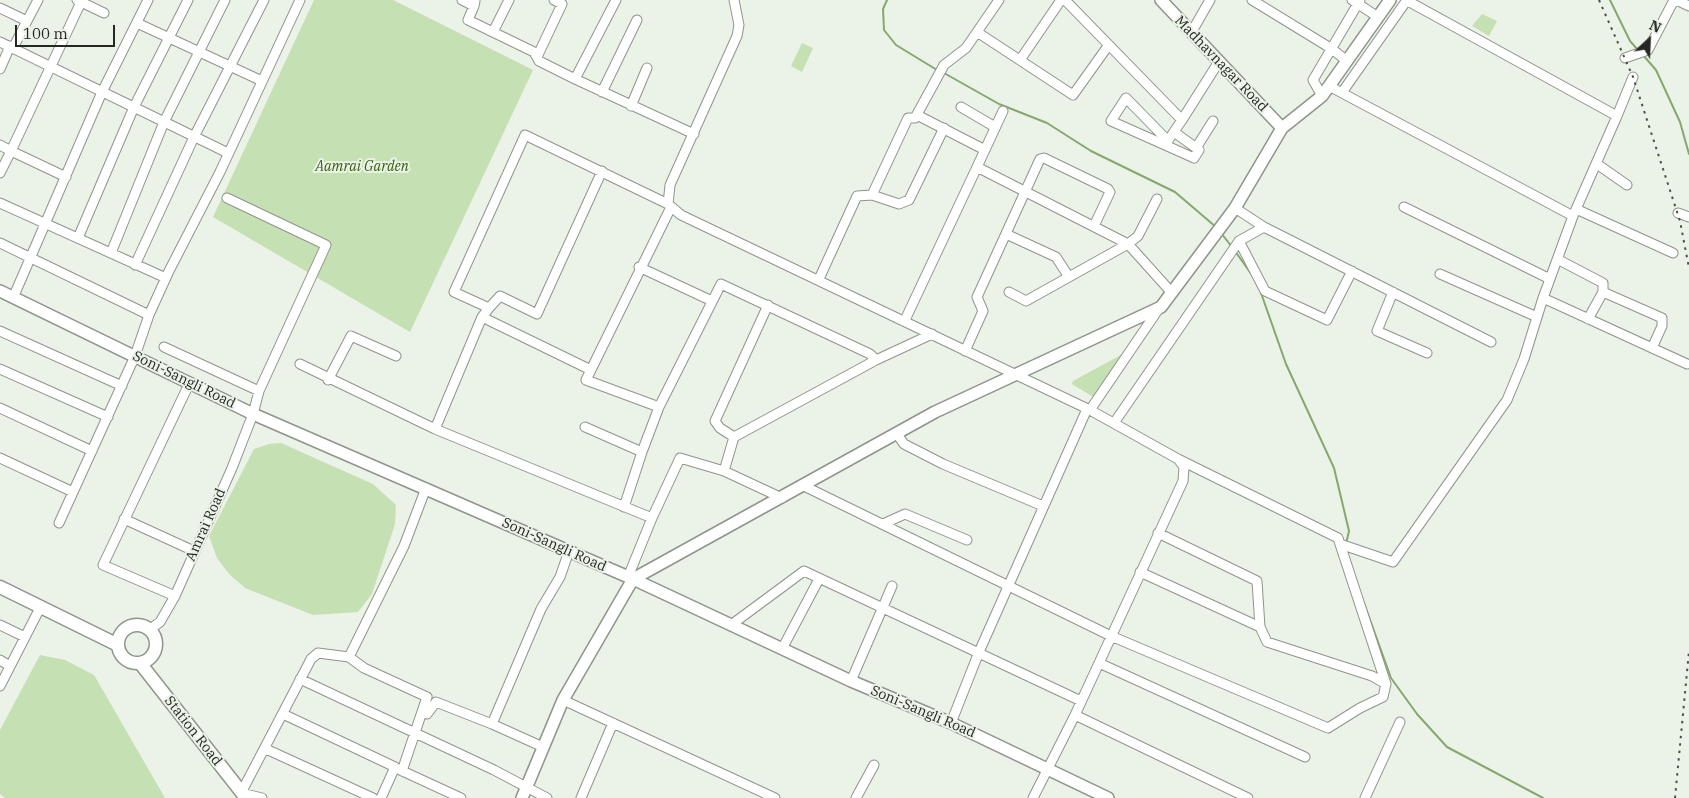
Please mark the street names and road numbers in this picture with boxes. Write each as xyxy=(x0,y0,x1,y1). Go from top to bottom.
street label: Madhavnagar Road xyxy=(1171,13,1271,115)
street label: Soni-Sangli Road xyxy=(130,348,238,412)
street label: Amrai Road xyxy=(182,486,230,564)
street label: Soni-Sangli Road xyxy=(499,514,609,576)
street label: Soni-Sangli Road xyxy=(868,682,978,742)
street label: Station Road xyxy=(161,693,225,769)

